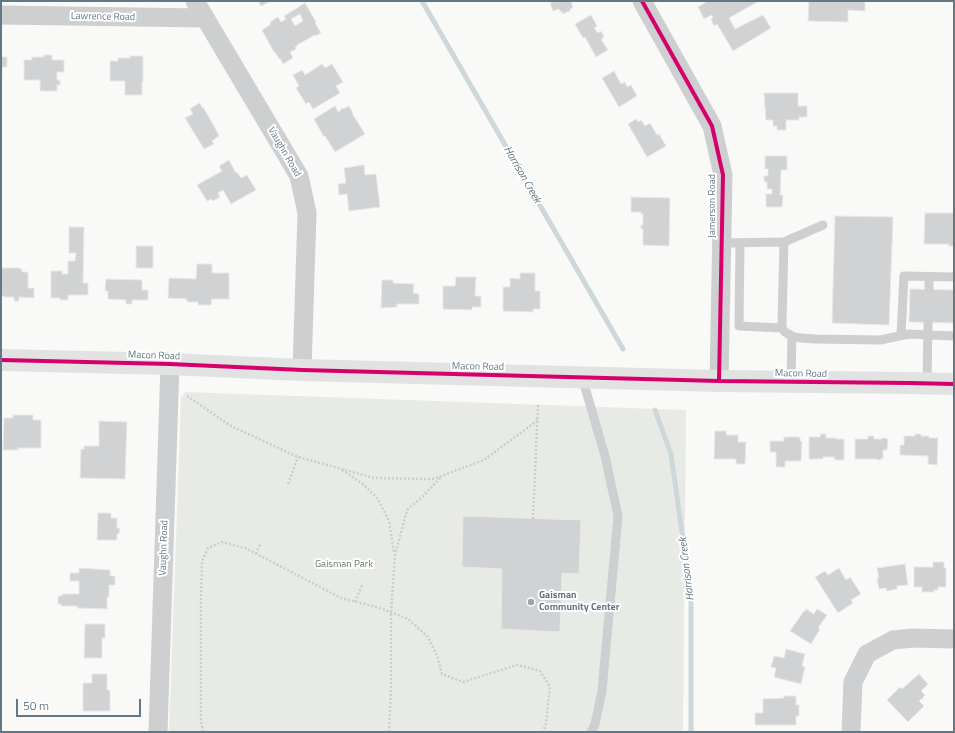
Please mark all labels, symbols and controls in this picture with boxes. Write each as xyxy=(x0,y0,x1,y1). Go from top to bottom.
street label: Lawrence Road xyxy=(71,10,135,24)
street label: Vaughn Road xyxy=(265,125,303,179)
water label: Harrison Creek xyxy=(500,144,544,206)
street label: Jamerson Road xyxy=(707,174,719,238)
street label: Macon Road xyxy=(128,349,180,363)
street label: Macon Road xyxy=(452,361,504,373)
street label: Macon Road xyxy=(775,368,827,380)
street label: Vaughn Road xyxy=(157,520,171,576)
water label: Harrison Creek xyxy=(677,537,697,601)
park label: Gaisman Park xyxy=(315,559,373,571)
place label: Gaisman Community Center xyxy=(539,590,619,614)
marker: Gaisman Community Center xyxy=(526,597,536,607)
scale bar xyxy=(18,691,143,717)
text: 50 m xyxy=(23,696,49,715)

